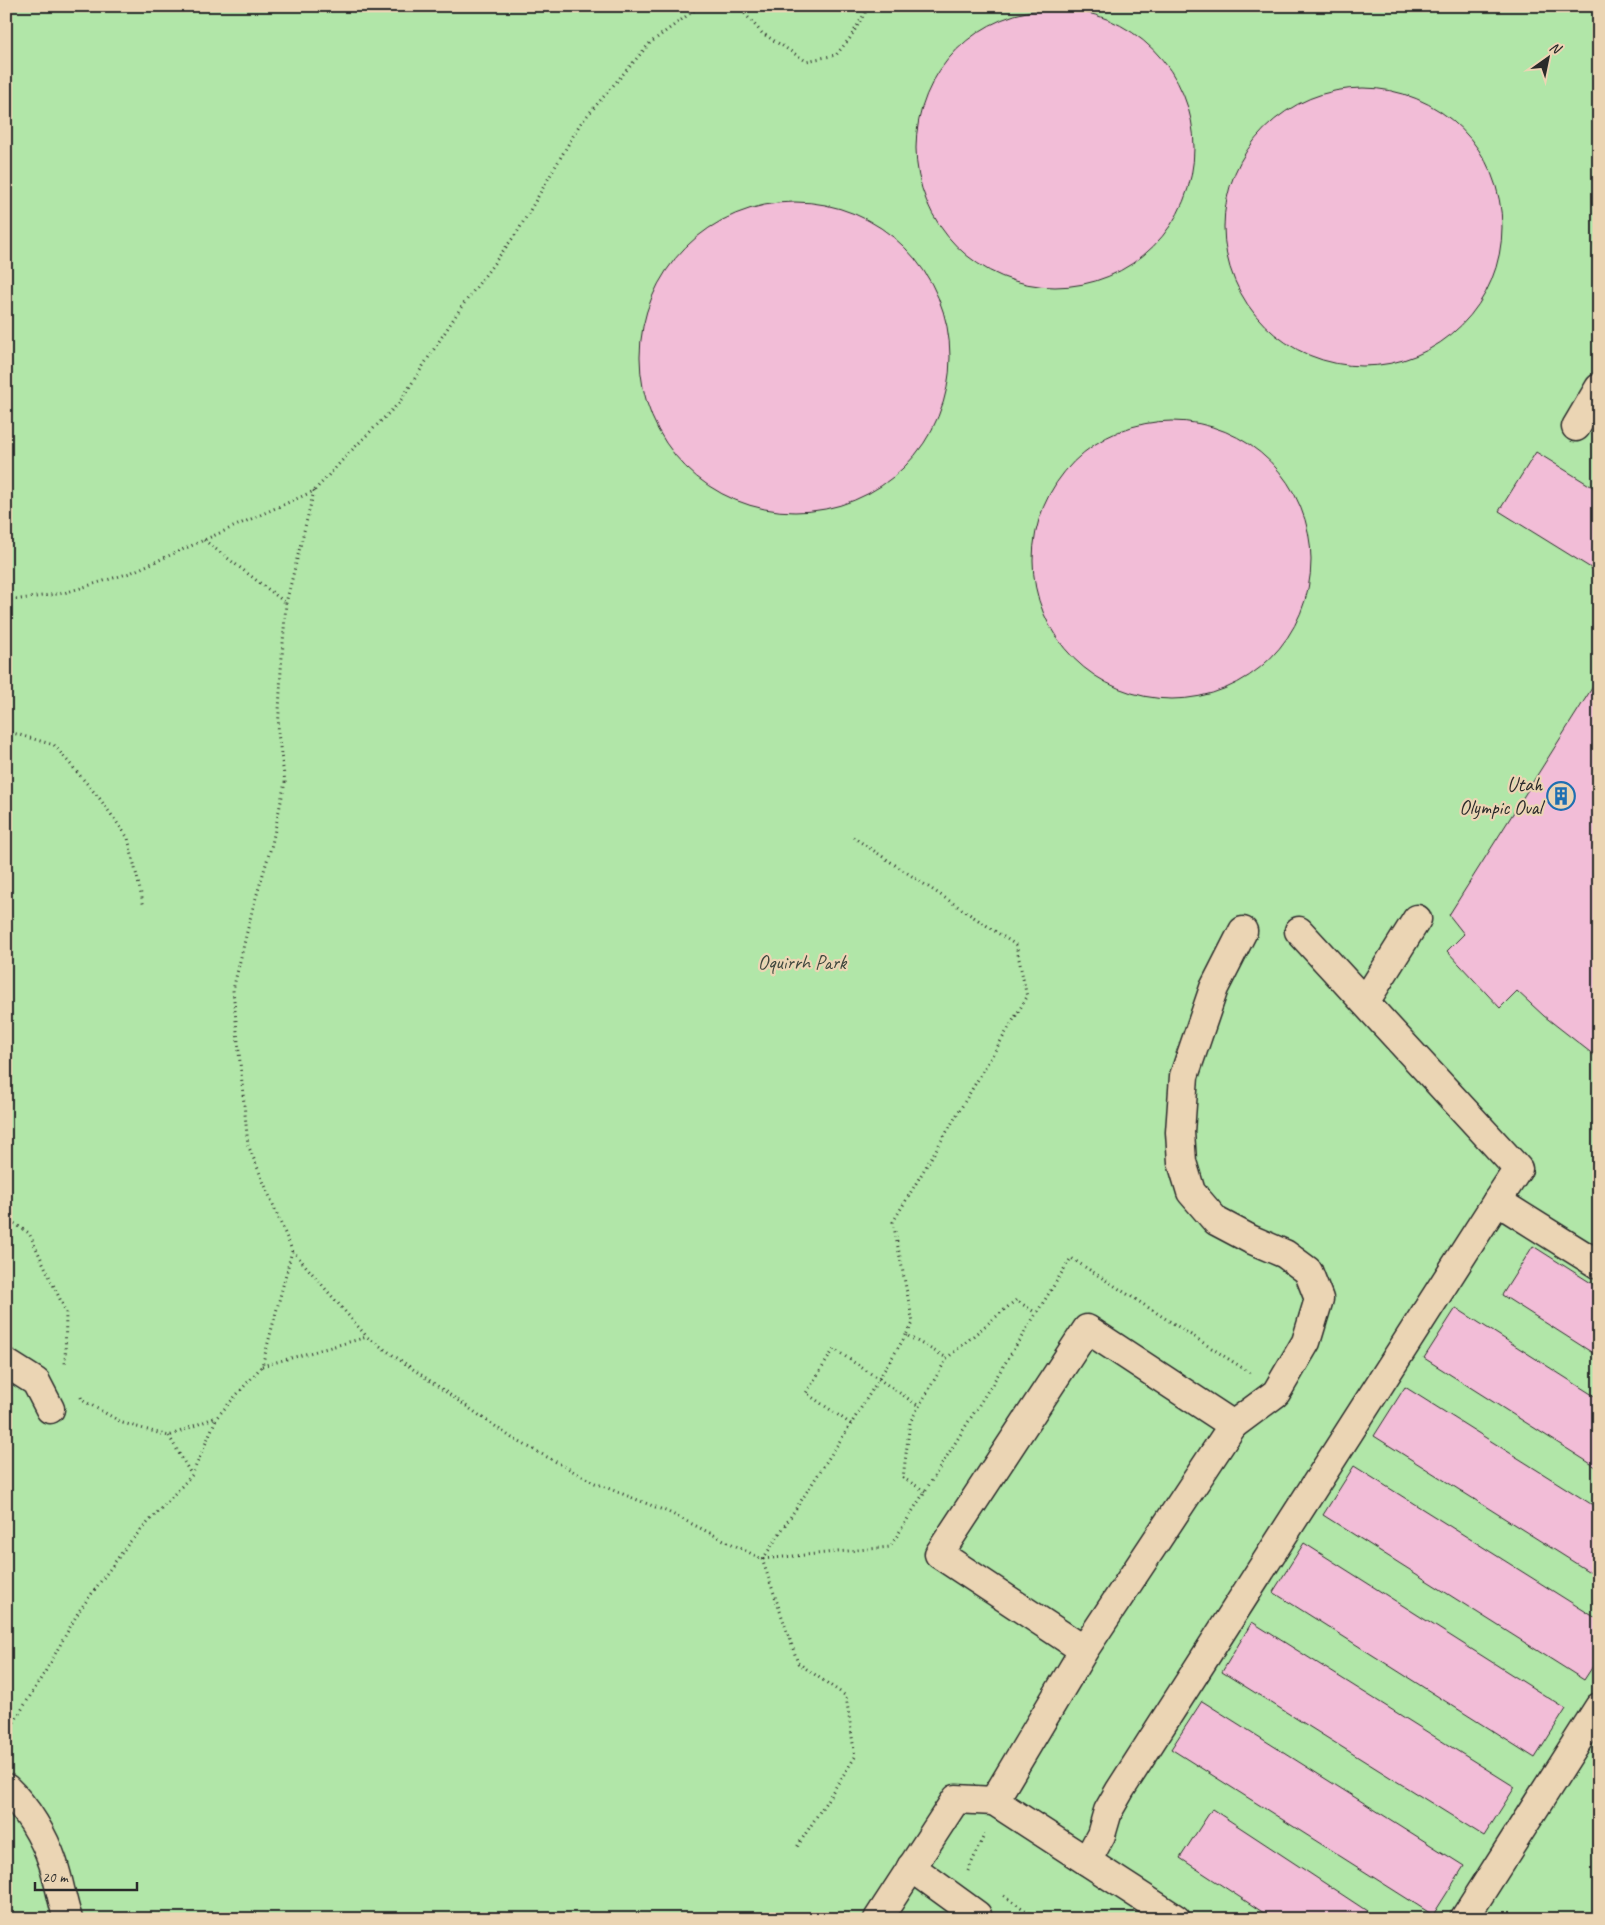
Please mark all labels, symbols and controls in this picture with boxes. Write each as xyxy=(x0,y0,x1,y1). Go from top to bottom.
north arrow xyxy=(1522,32,1572,82)
text: N xyxy=(1547,38,1565,58)
place label: Utah Olympic Oval xyxy=(1459,772,1546,820)
building icon: Utah Olympic Oval xyxy=(1546,781,1576,811)
park label: Oquirrh Park xyxy=(758,950,848,975)
scale bar xyxy=(35,1860,138,1892)
text: 20 m xyxy=(42,1868,69,1887)

